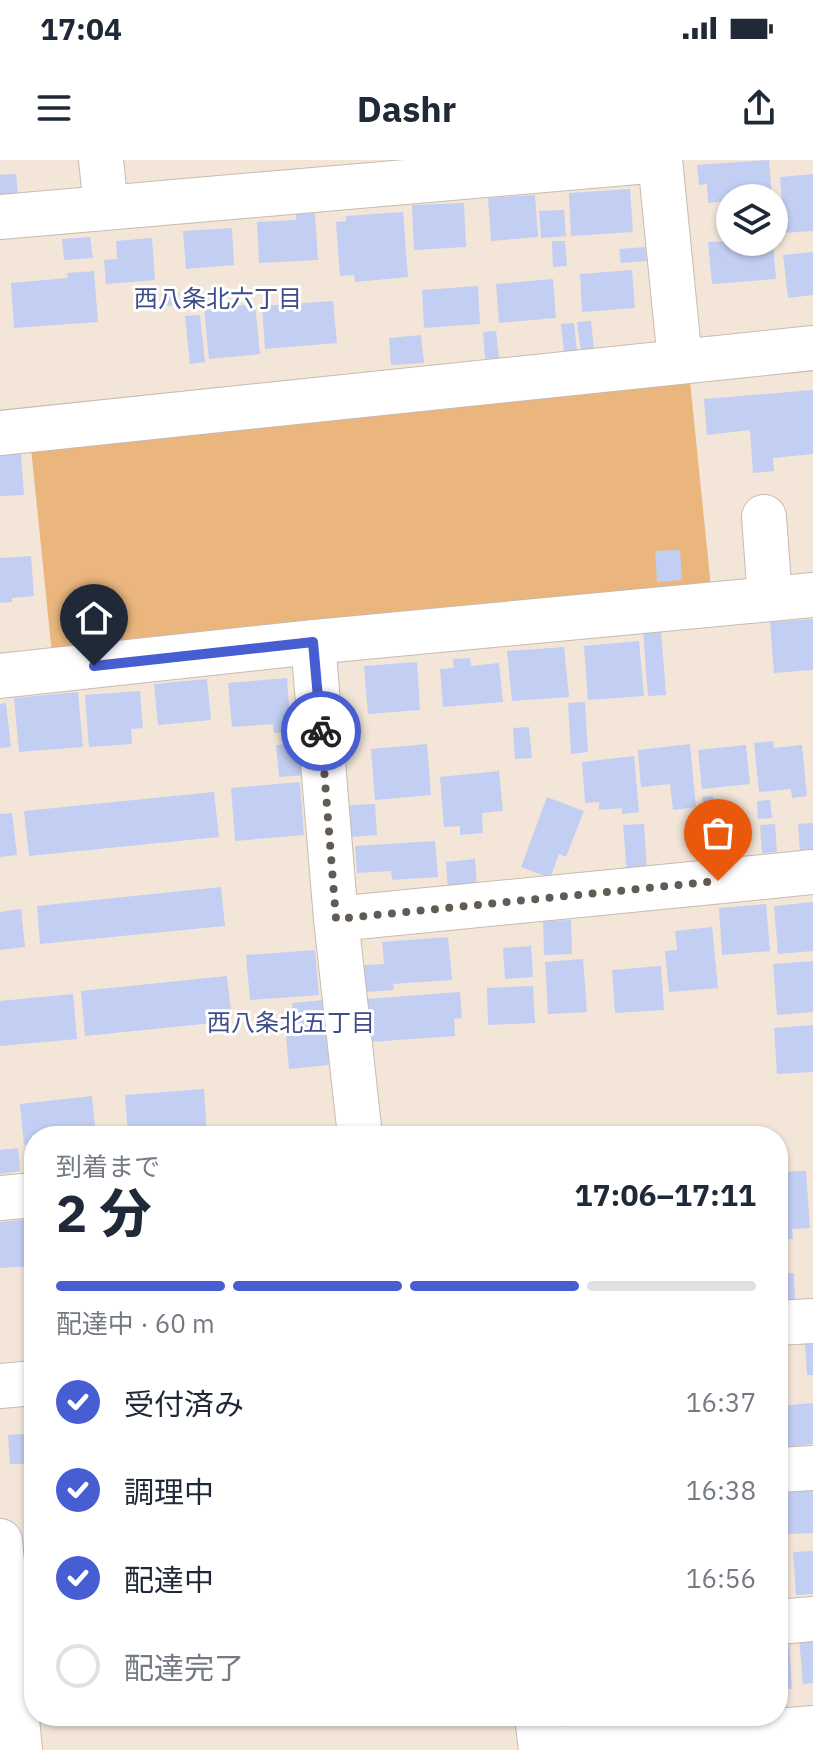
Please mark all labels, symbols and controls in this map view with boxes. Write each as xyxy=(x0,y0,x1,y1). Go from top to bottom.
text: 17:04 xyxy=(40,9,122,48)
text: Dashr xyxy=(357,85,456,132)
icon: menu xyxy=(32,86,76,130)
icon: share xyxy=(737,86,781,130)
map controls xyxy=(716,184,788,256)
button: layers xyxy=(716,184,788,256)
district label: 西八条北六丁目 xyxy=(134,282,302,314)
pin xyxy=(60,584,128,666)
icon: home xyxy=(72,596,116,640)
courier xyxy=(281,691,361,771)
icon: bike xyxy=(299,709,343,753)
pin xyxy=(684,799,752,881)
icon: bag xyxy=(696,811,740,855)
district label: 西八条北五丁目 xyxy=(207,1006,375,1038)
text: 到着まで xyxy=(56,1149,160,1183)
text: 17:06–17:11 xyxy=(575,1175,756,1214)
text: 2 分 xyxy=(56,1179,151,1246)
text: 配達中 · 60 m xyxy=(56,1306,215,1340)
icon: check xyxy=(56,1380,100,1424)
text: 受付済み xyxy=(124,1384,244,1423)
text: 16:37 xyxy=(686,1385,756,1419)
icon: check xyxy=(56,1468,100,1512)
text: 調理中 xyxy=(124,1472,214,1511)
text: 16:38 xyxy=(686,1473,756,1507)
icon: check xyxy=(56,1556,100,1600)
text: 配達中 xyxy=(124,1560,214,1599)
text: 16:56 xyxy=(686,1561,756,1595)
text: 配達完了 xyxy=(124,1648,244,1687)

